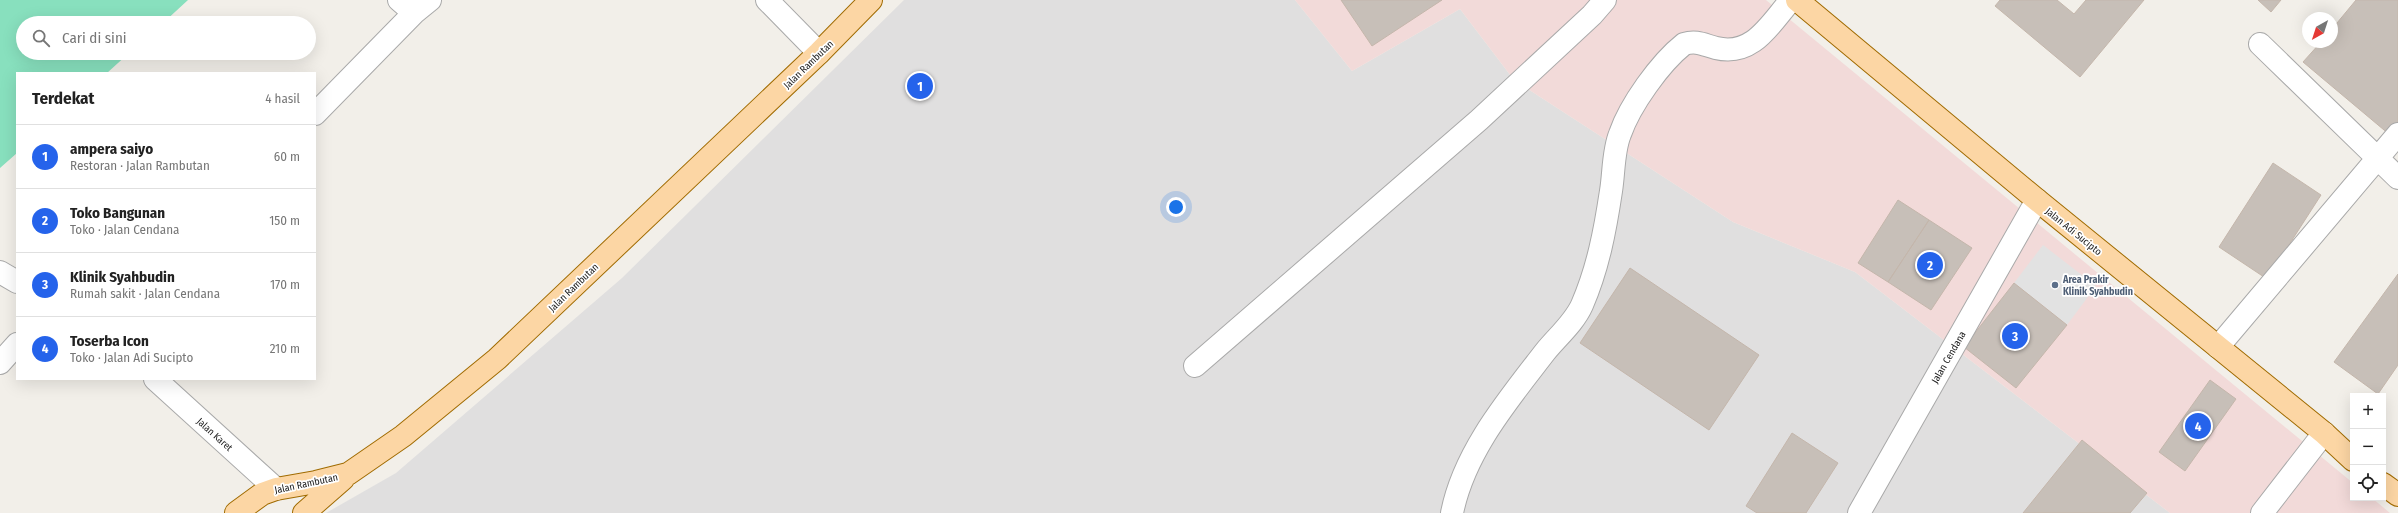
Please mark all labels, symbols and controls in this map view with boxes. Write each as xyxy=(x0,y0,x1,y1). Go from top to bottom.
north arrow xyxy=(2302,12,2338,48)
search box xyxy=(16,16,316,60)
icon: search xyxy=(30,27,52,49)
text: Cari di sini xyxy=(62,29,127,47)
street label: Jalan Rambutan xyxy=(781,38,836,91)
pin: 1 xyxy=(907,71,933,101)
text: Terdekat xyxy=(32,88,94,109)
text: 4 hasil xyxy=(265,91,300,106)
text: ampera saiyo xyxy=(70,140,153,158)
text: 1 xyxy=(42,149,48,164)
text: 60 m xyxy=(274,149,300,164)
text: Restoran · Jalan Rambutan xyxy=(70,158,210,173)
your location xyxy=(1166,197,1186,217)
text: Toko Bangunan xyxy=(70,204,165,222)
street label: Jalan Adi Sucipto xyxy=(2043,205,2104,258)
text: 2 xyxy=(42,213,48,228)
text: 150 m xyxy=(269,213,300,228)
text: Toko · Jalan Cendana xyxy=(70,222,179,237)
pin: 2 xyxy=(1917,250,1943,280)
street label: Jalan Rambutan xyxy=(546,261,601,314)
text: Klinik Syahbudin xyxy=(70,268,175,286)
place label: Area Prakir Klinik Syahbudin xyxy=(2062,274,2133,298)
text: 3 xyxy=(42,277,48,292)
text: 170 m xyxy=(270,277,300,292)
marker: Area Prakir Klinik Syahbudin xyxy=(2050,280,2060,290)
text: Rumah sakit · Jalan Cendana xyxy=(70,286,220,301)
pin: 3 xyxy=(2002,321,2028,351)
street label: Jalan Cendana xyxy=(1929,329,1969,386)
text: Toserba Icon xyxy=(70,332,149,350)
text: 4 xyxy=(42,341,48,356)
text: 210 m xyxy=(270,341,300,356)
text: Toko · Jalan Adi Sucipto xyxy=(70,350,193,365)
map controls xyxy=(2350,393,2386,501)
button: + xyxy=(2350,393,2386,429)
pin: 4 xyxy=(2185,411,2211,441)
street label: Jalan Karet xyxy=(194,416,235,454)
button: − xyxy=(2350,429,2386,465)
button: locate xyxy=(2350,465,2386,501)
street label: Jalan Rambutan xyxy=(273,471,339,497)

